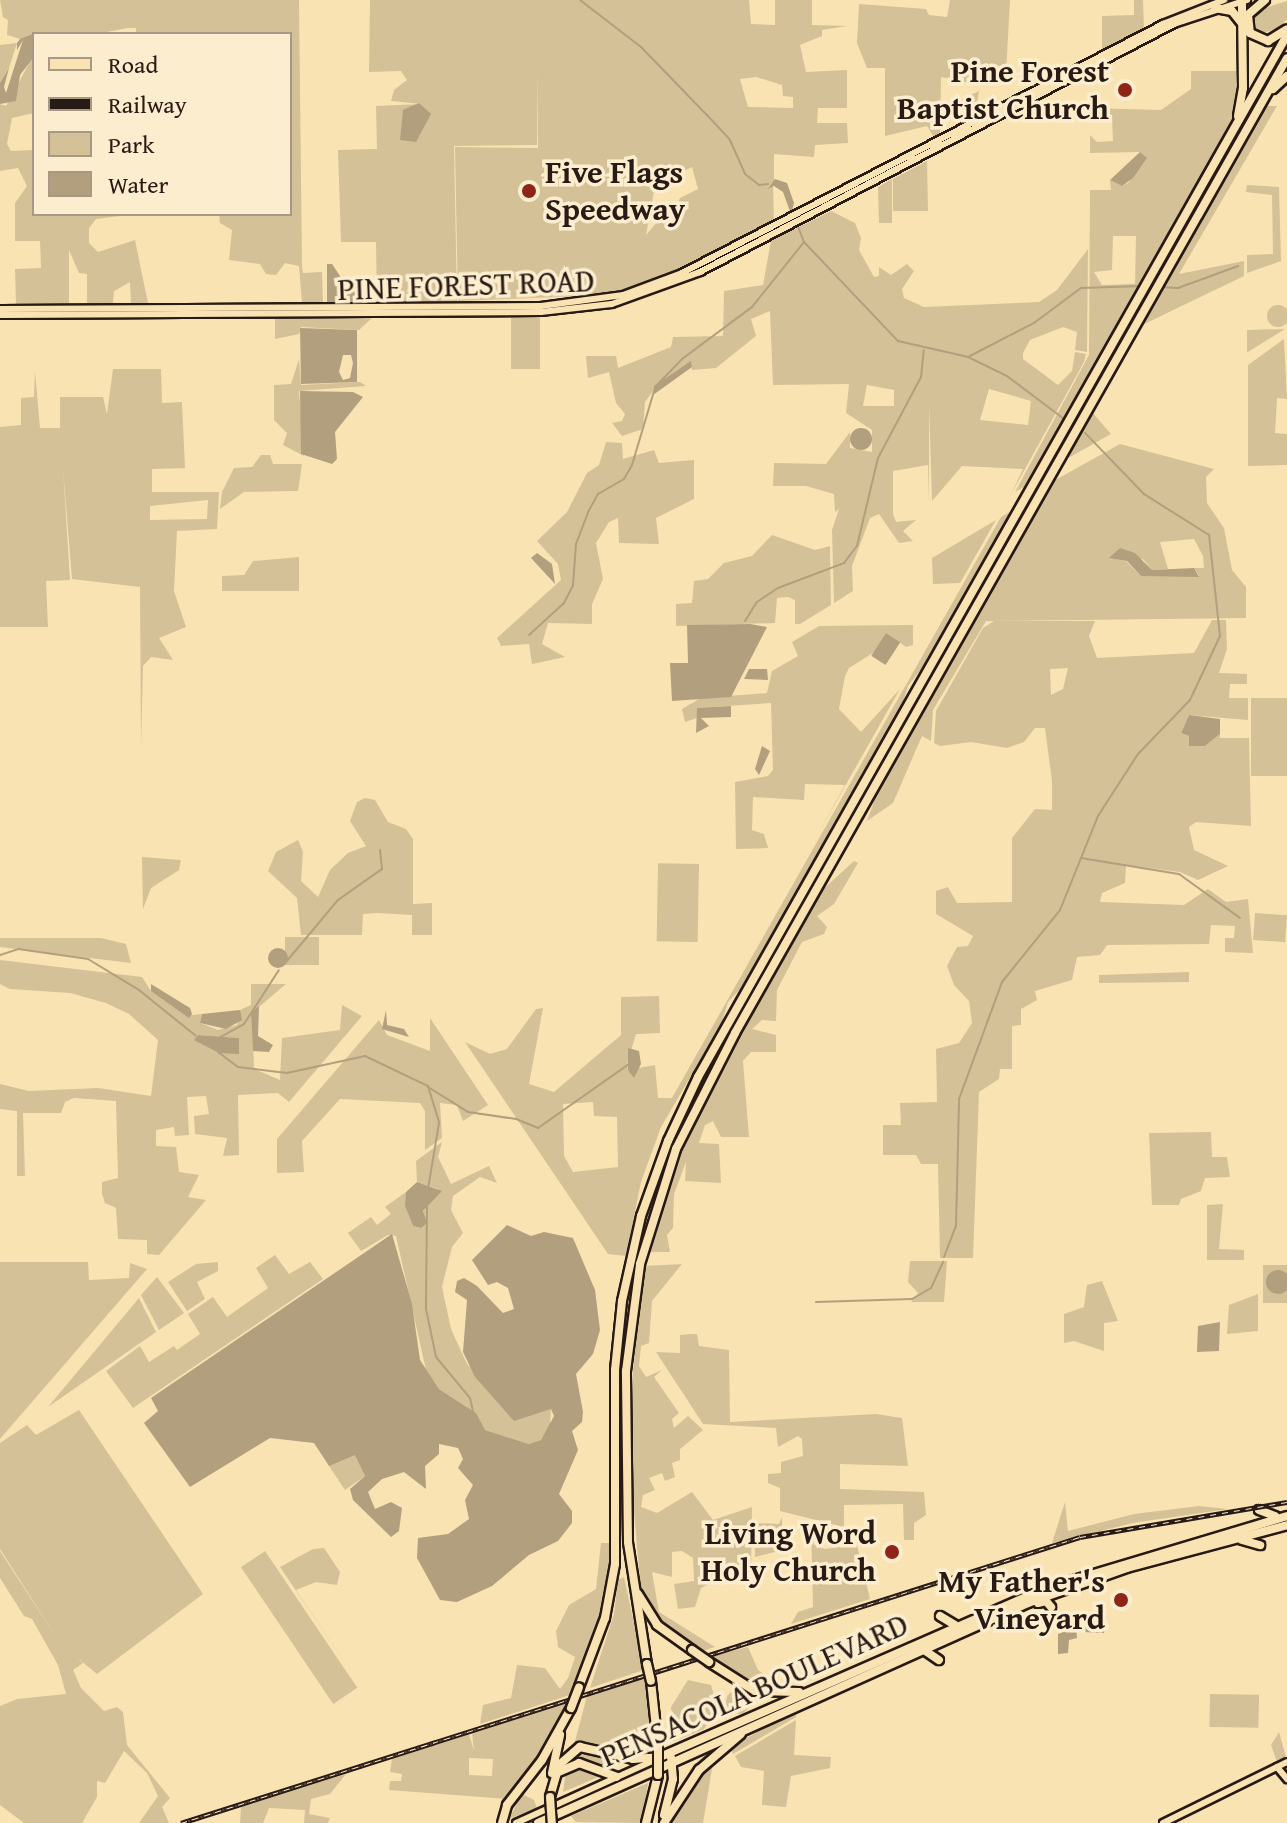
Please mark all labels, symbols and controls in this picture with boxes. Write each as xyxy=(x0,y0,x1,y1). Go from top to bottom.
legend xyxy=(32,32,292,216)
text: Road xyxy=(108,47,158,82)
place label: Pine Forest Baptist Church xyxy=(897,53,1109,128)
marker: Pine Forest Baptist Church xyxy=(1116,81,1134,99)
text: Railway xyxy=(108,87,187,122)
text: Park xyxy=(108,127,154,162)
place label: Five Flags Speedway xyxy=(545,154,685,229)
text: Water xyxy=(108,167,168,202)
marker: Five Flags Speedway xyxy=(520,182,538,200)
street label: PINE FOREST ROAD xyxy=(337,261,595,309)
place label: Living Word Holy Church xyxy=(701,1515,876,1590)
marker: Living Word Holy Church xyxy=(883,1543,901,1561)
place label: My Father's Vineyard xyxy=(938,1563,1105,1638)
marker: My Father's Vineyard xyxy=(1112,1591,1130,1609)
street label: PENSACOLA BOULEVARD xyxy=(594,1605,914,1775)

